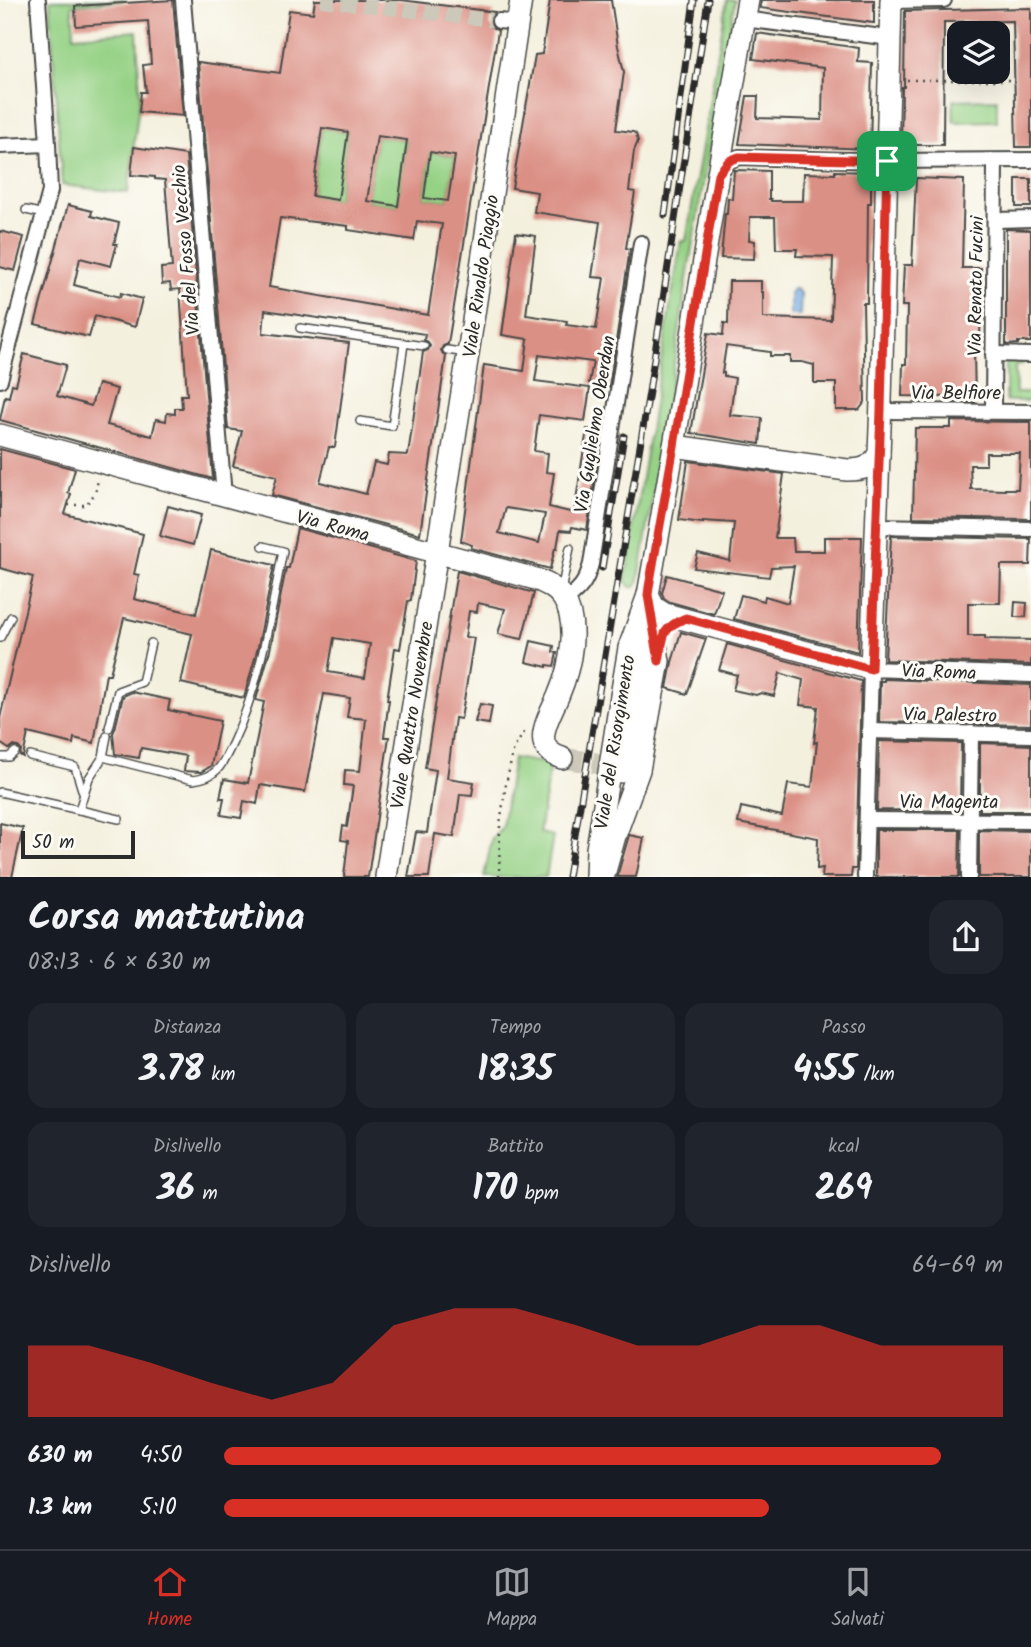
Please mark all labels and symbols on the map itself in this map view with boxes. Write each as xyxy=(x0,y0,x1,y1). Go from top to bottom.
pin xyxy=(857,131,917,191)
street label: Via del Fosso Vecchio xyxy=(165,163,209,336)
street label: Viale Rinaldo Piaggio xyxy=(456,193,508,360)
street label: Via Renato Fucini xyxy=(961,214,993,356)
street label: Via Guglielmo Oberdan xyxy=(567,333,625,515)
street label: Via Belfiore xyxy=(911,379,1001,409)
street label: Via Roma xyxy=(292,503,373,551)
street label: Viale Quattro Novembre xyxy=(383,619,443,811)
street label: Viale del Risorgimento xyxy=(587,653,645,832)
street label: Via Roma xyxy=(901,657,977,689)
street label: Via Palestro xyxy=(903,700,997,732)
street label: Via Magenta xyxy=(899,788,999,818)
scale bar xyxy=(21,828,135,860)

